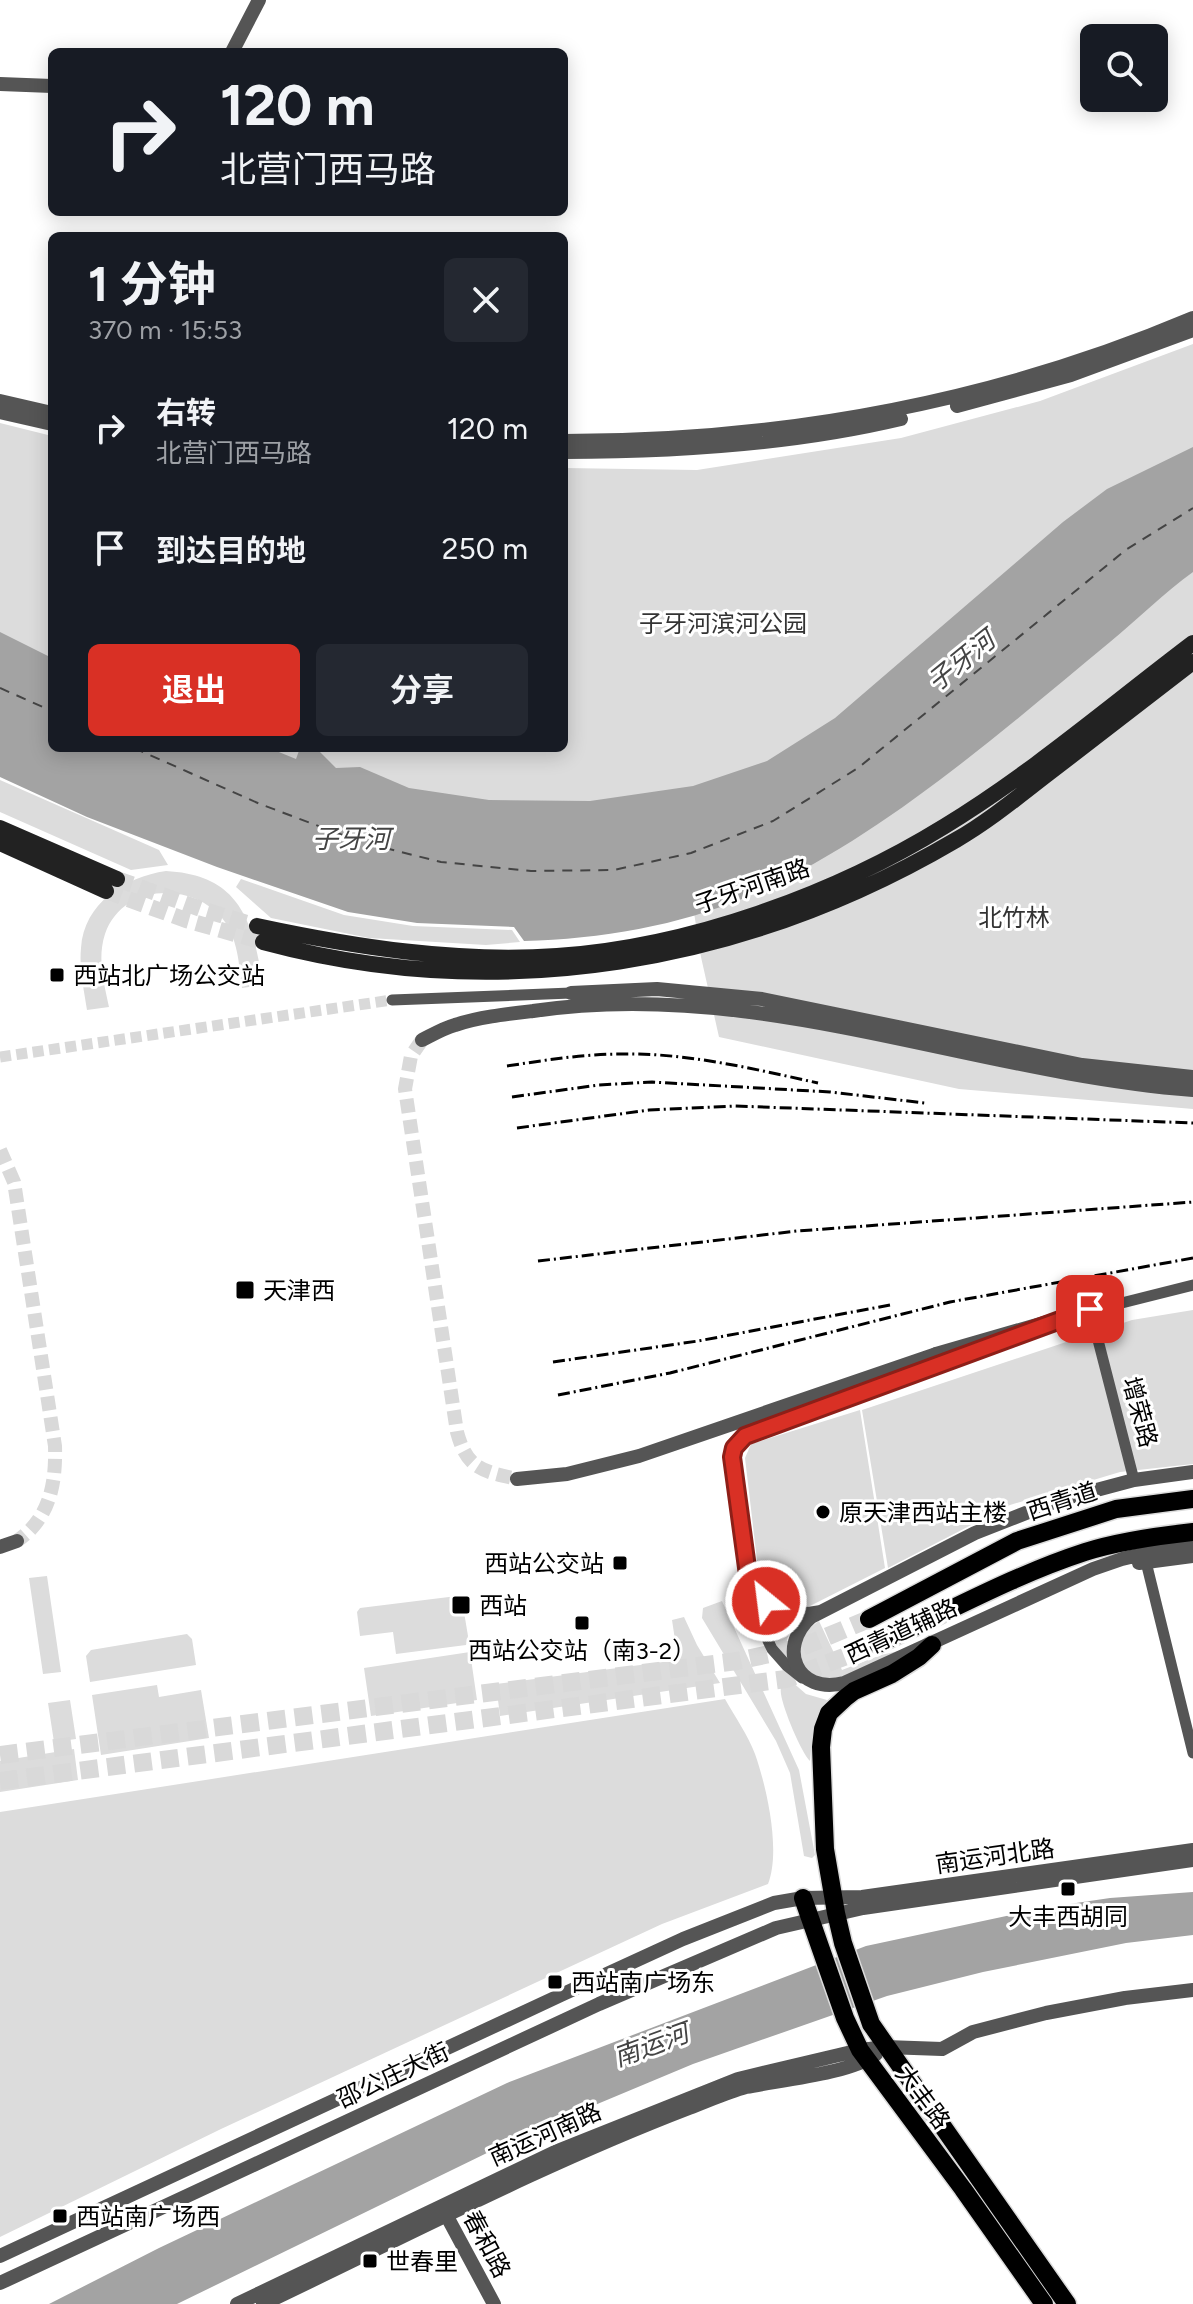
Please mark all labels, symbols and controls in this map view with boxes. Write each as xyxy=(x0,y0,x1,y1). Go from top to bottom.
map controls xyxy=(1080,24,1168,112)
button: search xyxy=(1080,24,1168,112)
text: 120 m xyxy=(220,72,375,139)
icon: right xyxy=(88,80,192,184)
text: 北营门西马路 xyxy=(220,148,436,191)
text: 1 分钟 xyxy=(88,255,216,313)
button: close xyxy=(444,258,528,342)
text: 370 m · 15:53 xyxy=(88,314,242,346)
text: 右转 xyxy=(156,394,216,431)
icon: right xyxy=(88,406,132,450)
text: 120 m xyxy=(447,410,528,447)
text: 北营门西马路 xyxy=(156,437,312,469)
icon: arrive xyxy=(88,526,132,570)
text: 250 m xyxy=(442,530,528,567)
text: 到达目的地 xyxy=(156,532,306,569)
park label: 子牙河滨河公园 xyxy=(639,609,807,638)
water label: 子牙河 xyxy=(921,621,1005,698)
button: 退出 xyxy=(88,644,300,736)
button: 分享 xyxy=(316,644,528,736)
water label: 子牙河 xyxy=(312,823,395,855)
street label: 子牙河南路 xyxy=(691,853,813,919)
park label: 北竹林 xyxy=(978,903,1050,932)
place label: 西站北广场公交站 xyxy=(73,961,265,990)
marker: 西站北广场公交站 xyxy=(48,966,66,984)
pin xyxy=(1056,1275,1124,1343)
place label: 天津西 xyxy=(263,1276,335,1305)
marker: 天津西 xyxy=(234,1279,256,1301)
icon: arrive xyxy=(1068,1287,1112,1331)
street label: 增荣路 xyxy=(1117,1373,1163,1451)
street label: 西青道 xyxy=(1023,1476,1101,1526)
place label: 原天津西站主楼 xyxy=(839,1498,1007,1527)
marker: 原天津西站主楼 xyxy=(814,1503,832,1521)
place label: 西站公交站 xyxy=(484,1549,604,1578)
marker: 西站公交站 xyxy=(611,1554,629,1572)
position arrow xyxy=(724,1559,808,1643)
place label: 西站 xyxy=(479,1591,527,1620)
street label: 西青道辅路 xyxy=(840,1593,962,1669)
marker: 西站 xyxy=(450,1594,472,1616)
marker: 西站公交站（南3-2） xyxy=(573,1614,591,1632)
place label: 西站公交站（南3-2） xyxy=(468,1636,696,1665)
street label: 南运河北路 xyxy=(934,1833,1056,1879)
marker: 大丰西胡同 xyxy=(1059,1880,1077,1898)
place label: 大丰西胡同 xyxy=(1008,1902,1128,1931)
place label: 西站南广场东 xyxy=(571,1968,715,1997)
marker: 西站南广场东 xyxy=(546,1973,564,1991)
water label: 南运河 xyxy=(609,2015,698,2073)
street label: 邵公庄大街 xyxy=(332,2037,454,2113)
street label: 大丰路 xyxy=(890,2060,956,2134)
street label: 南运河南路 xyxy=(484,2096,606,2172)
place label: 西站南广场西 xyxy=(76,2202,220,2231)
street label: 春和路 xyxy=(457,2205,517,2283)
marker: 西站南广场西 xyxy=(51,2207,69,2225)
place label: 世春里 xyxy=(386,2247,458,2276)
marker: 世春里 xyxy=(361,2252,379,2270)

